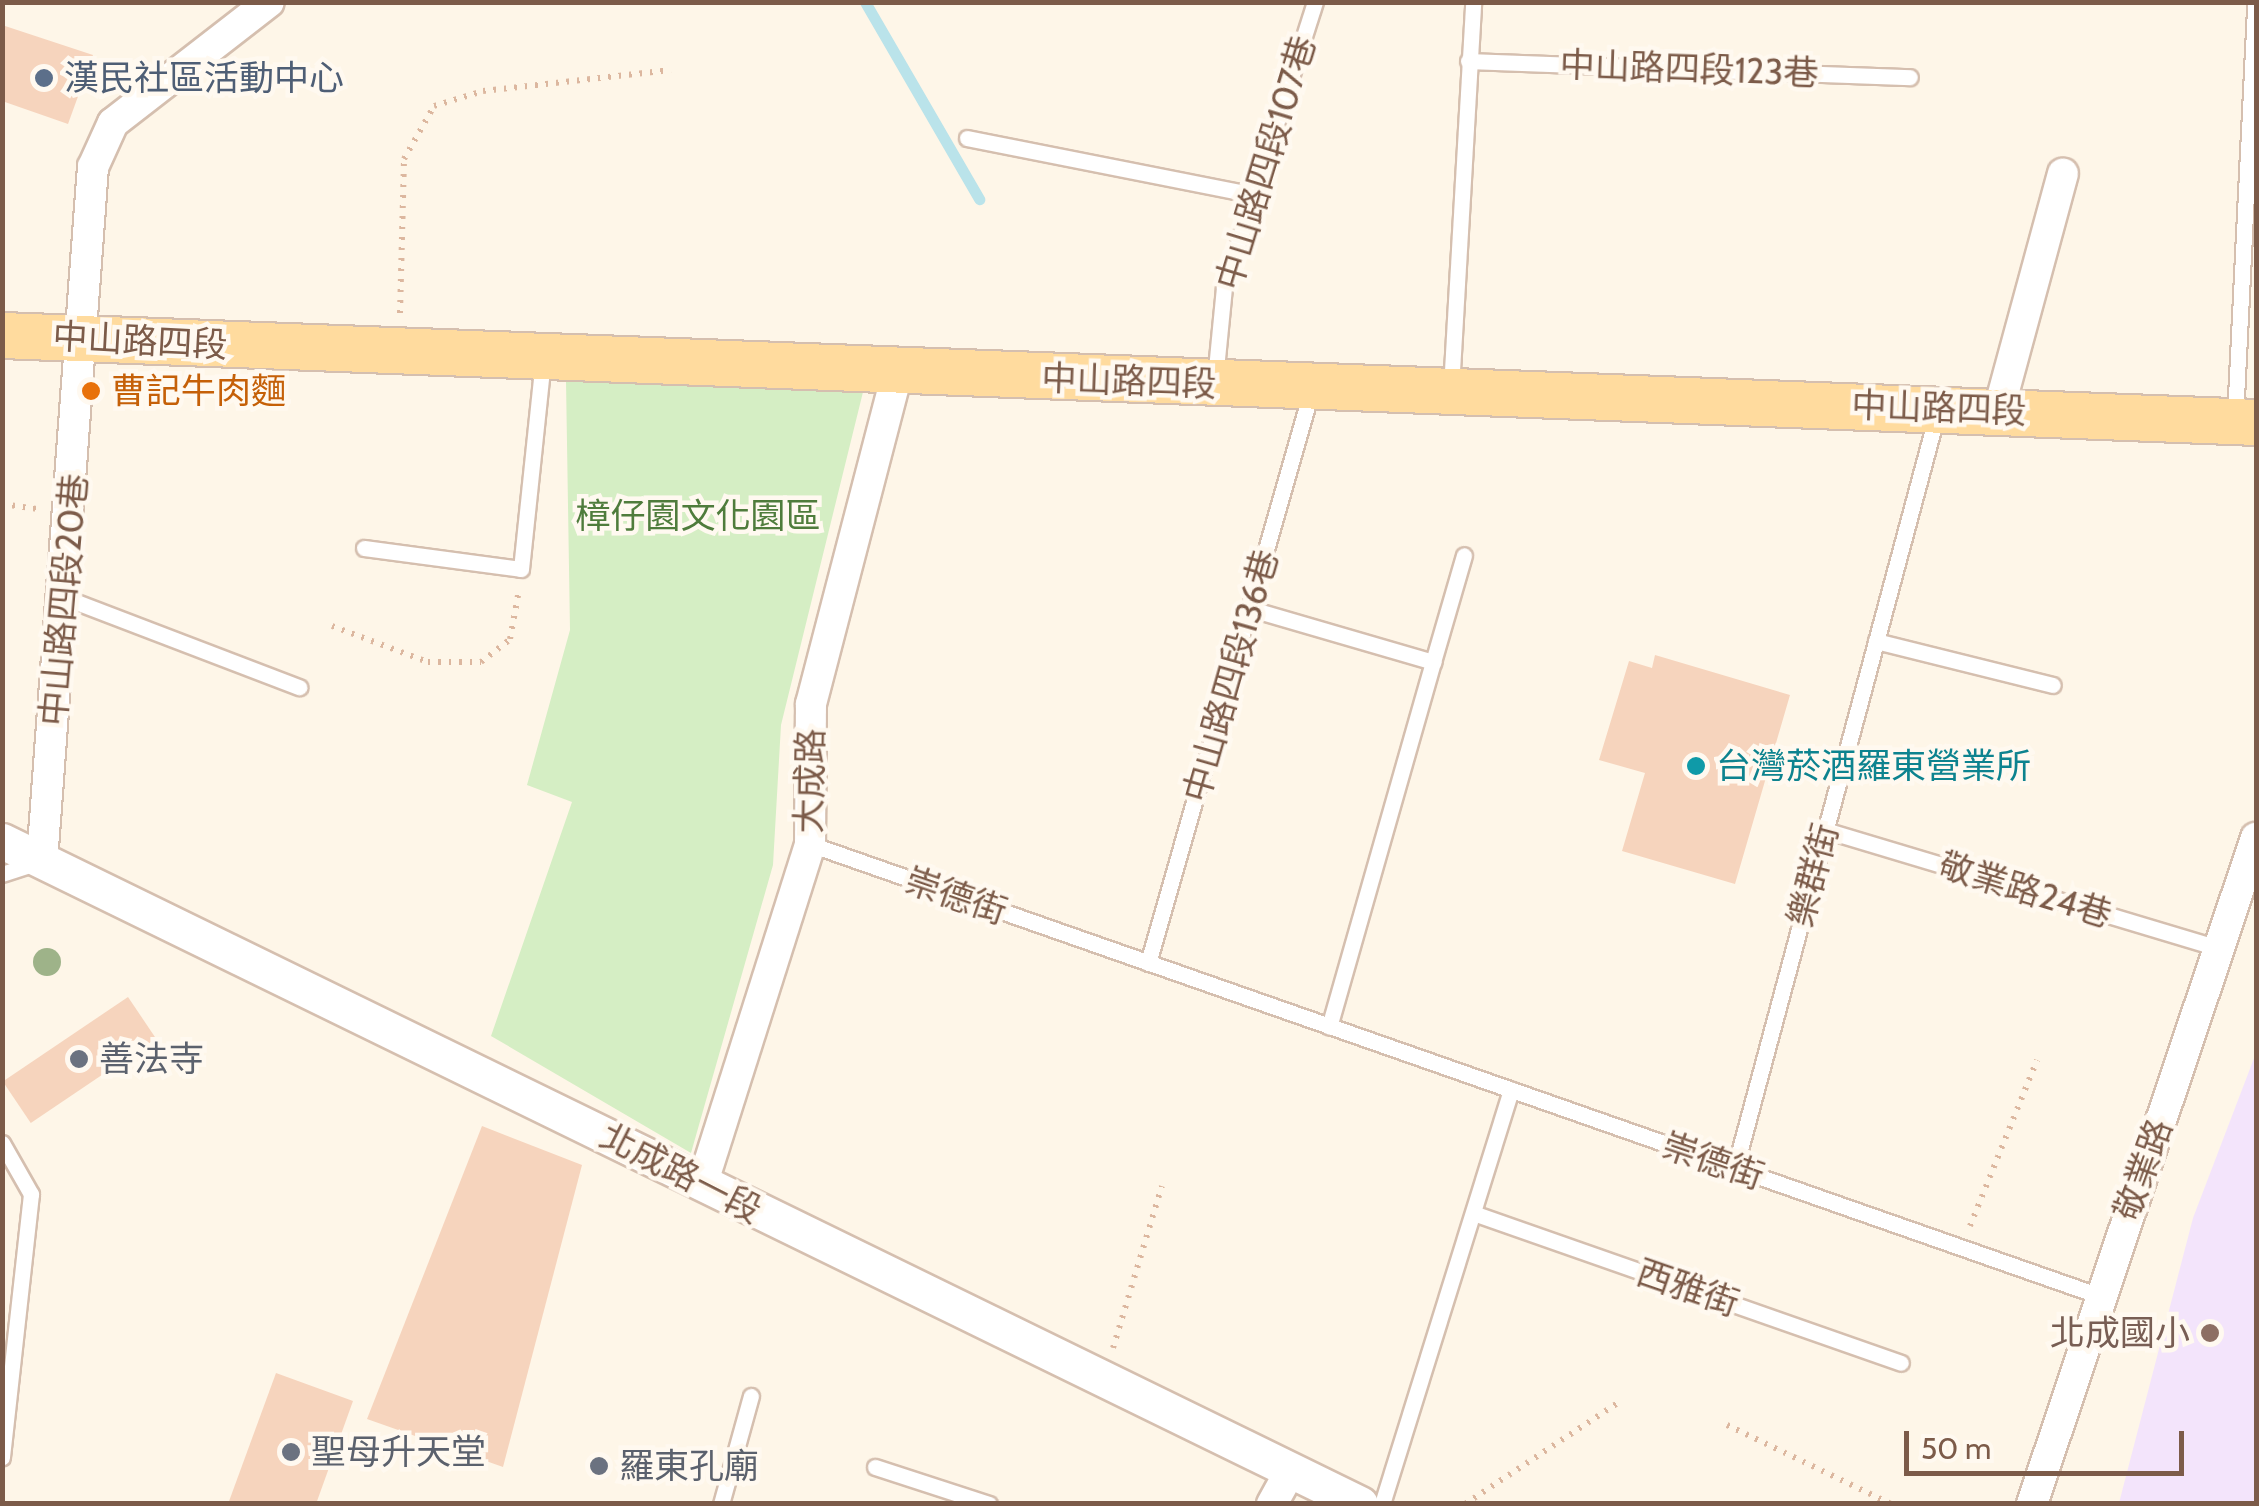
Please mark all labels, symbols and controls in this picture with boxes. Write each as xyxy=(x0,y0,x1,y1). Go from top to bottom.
street label: 中山路四段107巷 xyxy=(1207,31,1325,295)
street label: 中山路四段123巷 xyxy=(1559,43,1819,95)
place label: 漢民社區活動中心 xyxy=(64,57,344,99)
marker: 漢民社區活動中心 xyxy=(33,67,55,89)
street label: 中山路四段 xyxy=(52,315,228,367)
street label: 中山路四段 xyxy=(1041,357,1217,405)
place label: 曹記牛肉麵 xyxy=(111,370,286,412)
marker: 曹記牛肉麵 xyxy=(80,380,102,402)
street label: 中山路四段 xyxy=(1851,384,2027,432)
street label: 中山路四段20巷 xyxy=(32,472,96,728)
park label: 樟仔園文化園區 xyxy=(576,495,820,537)
street label: 中山路四段136巷 xyxy=(1175,545,1287,807)
street label: 大成路 xyxy=(788,728,832,834)
place label: 台灣菸酒羅東營業所 xyxy=(1716,745,2031,787)
marker: 台灣菸酒羅東營業所 xyxy=(1685,755,1707,777)
street label: 樂群街 xyxy=(1779,819,1847,931)
street label: 敬業路24巷 xyxy=(1933,844,2117,936)
street label: 崇德街 xyxy=(900,859,1012,933)
place label: 善法寺 xyxy=(99,1038,204,1080)
marker: 善法寺 xyxy=(68,1048,90,1070)
street label: 敬業路 xyxy=(2105,1113,2181,1227)
street label: 北成路一段 xyxy=(594,1115,768,1231)
street label: 崇德街 xyxy=(1657,1124,1769,1198)
street label: 西雅街 xyxy=(1632,1251,1744,1325)
place label: 北成國小 xyxy=(2050,1312,2190,1354)
marker: 北成國小 xyxy=(2199,1322,2221,1344)
scale bar xyxy=(1909,1411,2189,1473)
text: 50 m xyxy=(1921,1430,1991,1467)
place label: 聖母升天堂 xyxy=(311,1431,486,1473)
marker: 聖母升天堂 xyxy=(280,1441,302,1463)
place label: 羅東孔廟 xyxy=(619,1445,759,1487)
marker: 羅東孔廟 xyxy=(588,1455,610,1477)

